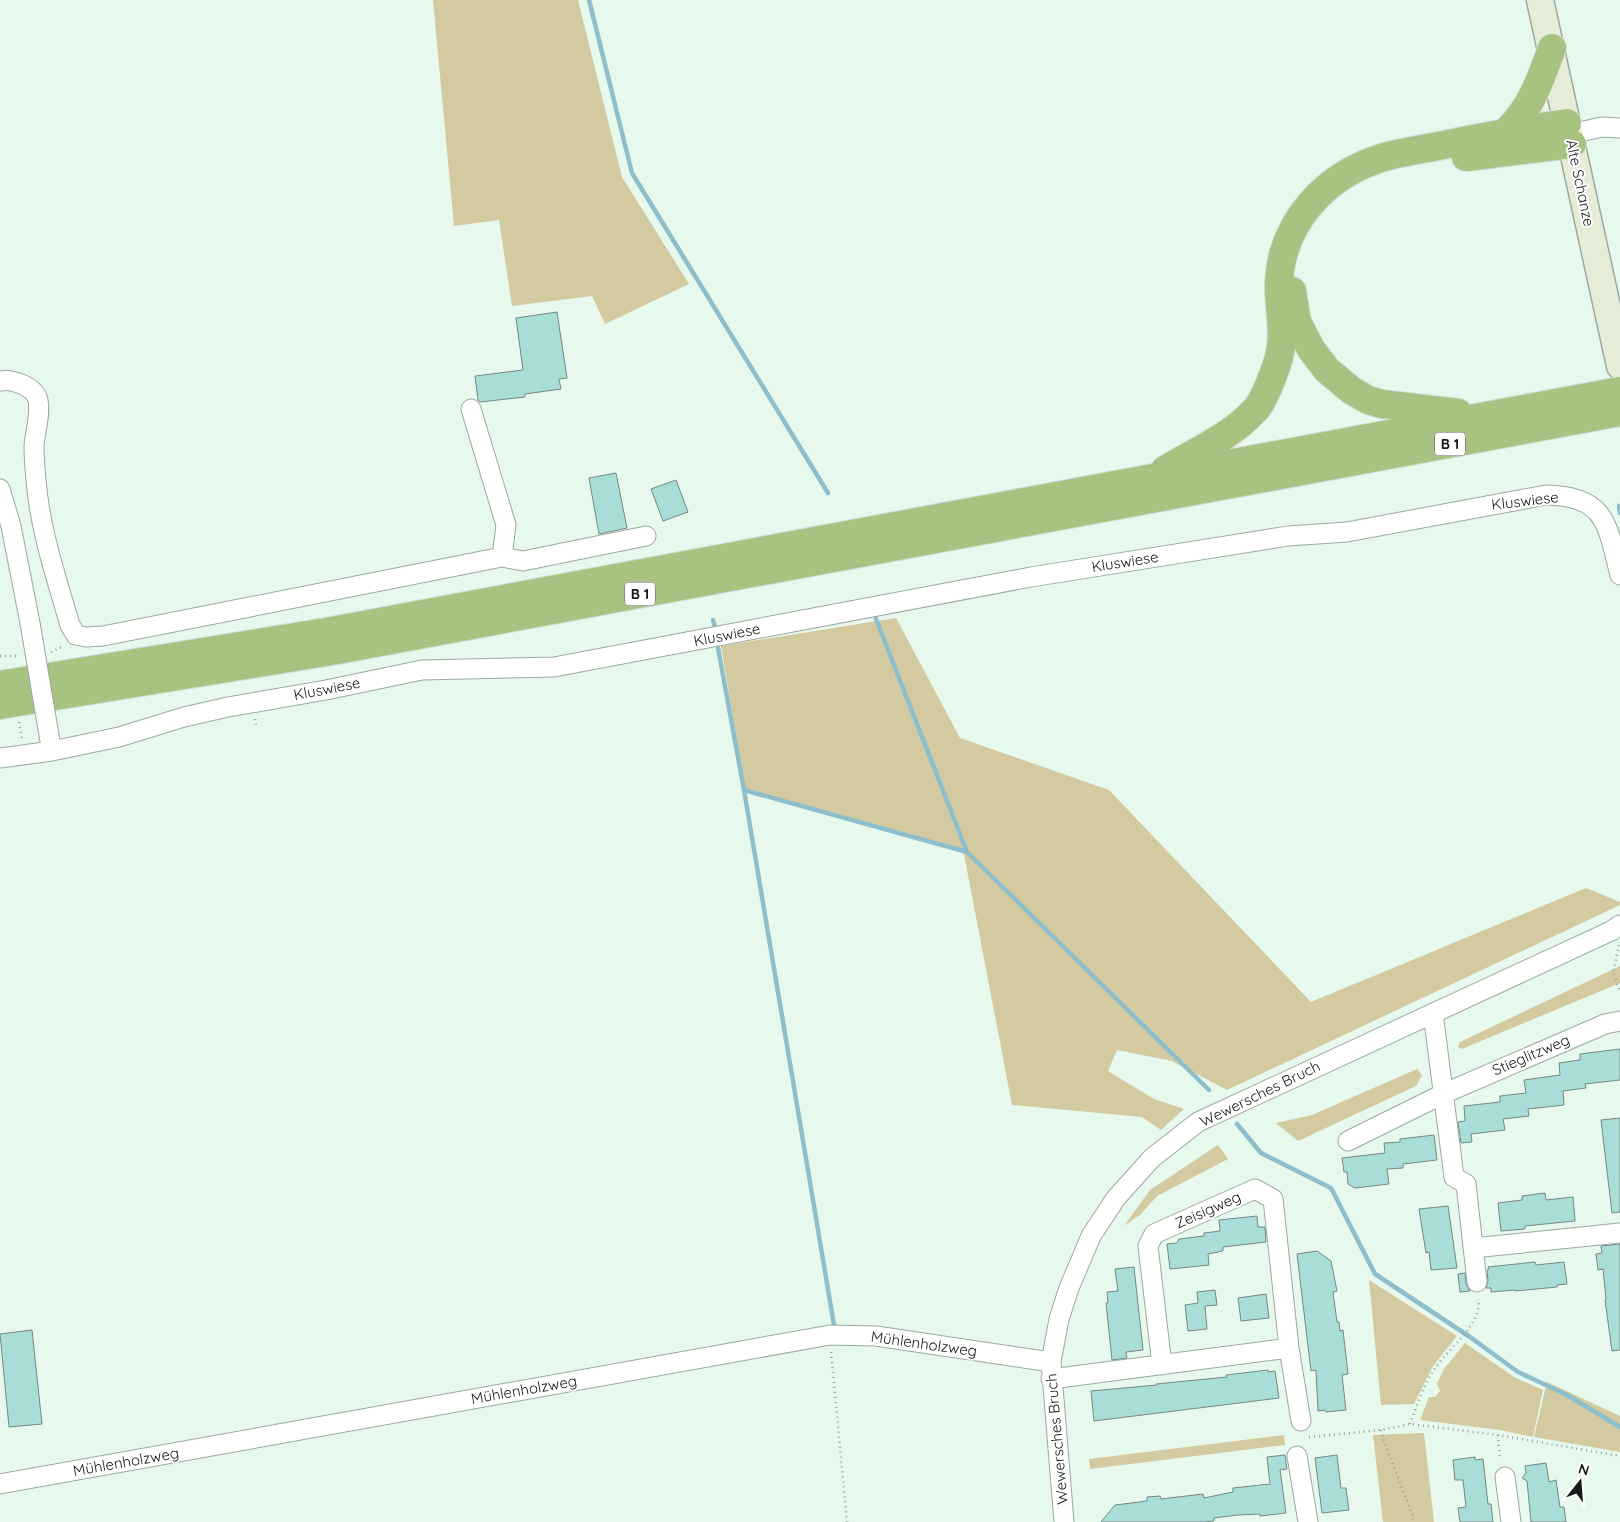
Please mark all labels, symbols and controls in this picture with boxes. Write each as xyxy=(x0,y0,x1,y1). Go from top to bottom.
street label: Alte Schanze xyxy=(1562,138,1599,228)
road number: B 1 xyxy=(1435,432,1465,456)
street label: Kluswiese xyxy=(1490,487,1560,514)
street label: Kluswiese xyxy=(1090,547,1160,576)
road number: B 1 xyxy=(625,582,655,606)
street label: Kluswiese xyxy=(692,619,762,650)
street label: Kluswiese xyxy=(292,673,362,704)
street label: Stieglitzweg xyxy=(1489,1030,1572,1079)
street label: Wewersches Bruch xyxy=(1196,1056,1323,1131)
street label: Zeisigweg xyxy=(1172,1187,1244,1232)
street label: Mühlenholzweg xyxy=(870,1327,978,1360)
street label: Mühlenholzweg xyxy=(469,1371,578,1408)
street label: Wewersches Bruch xyxy=(1041,1373,1072,1505)
street label: Mühlenholzweg xyxy=(71,1443,180,1480)
north arrow xyxy=(1555,1457,1605,1507)
text: N xyxy=(1576,1459,1591,1480)

